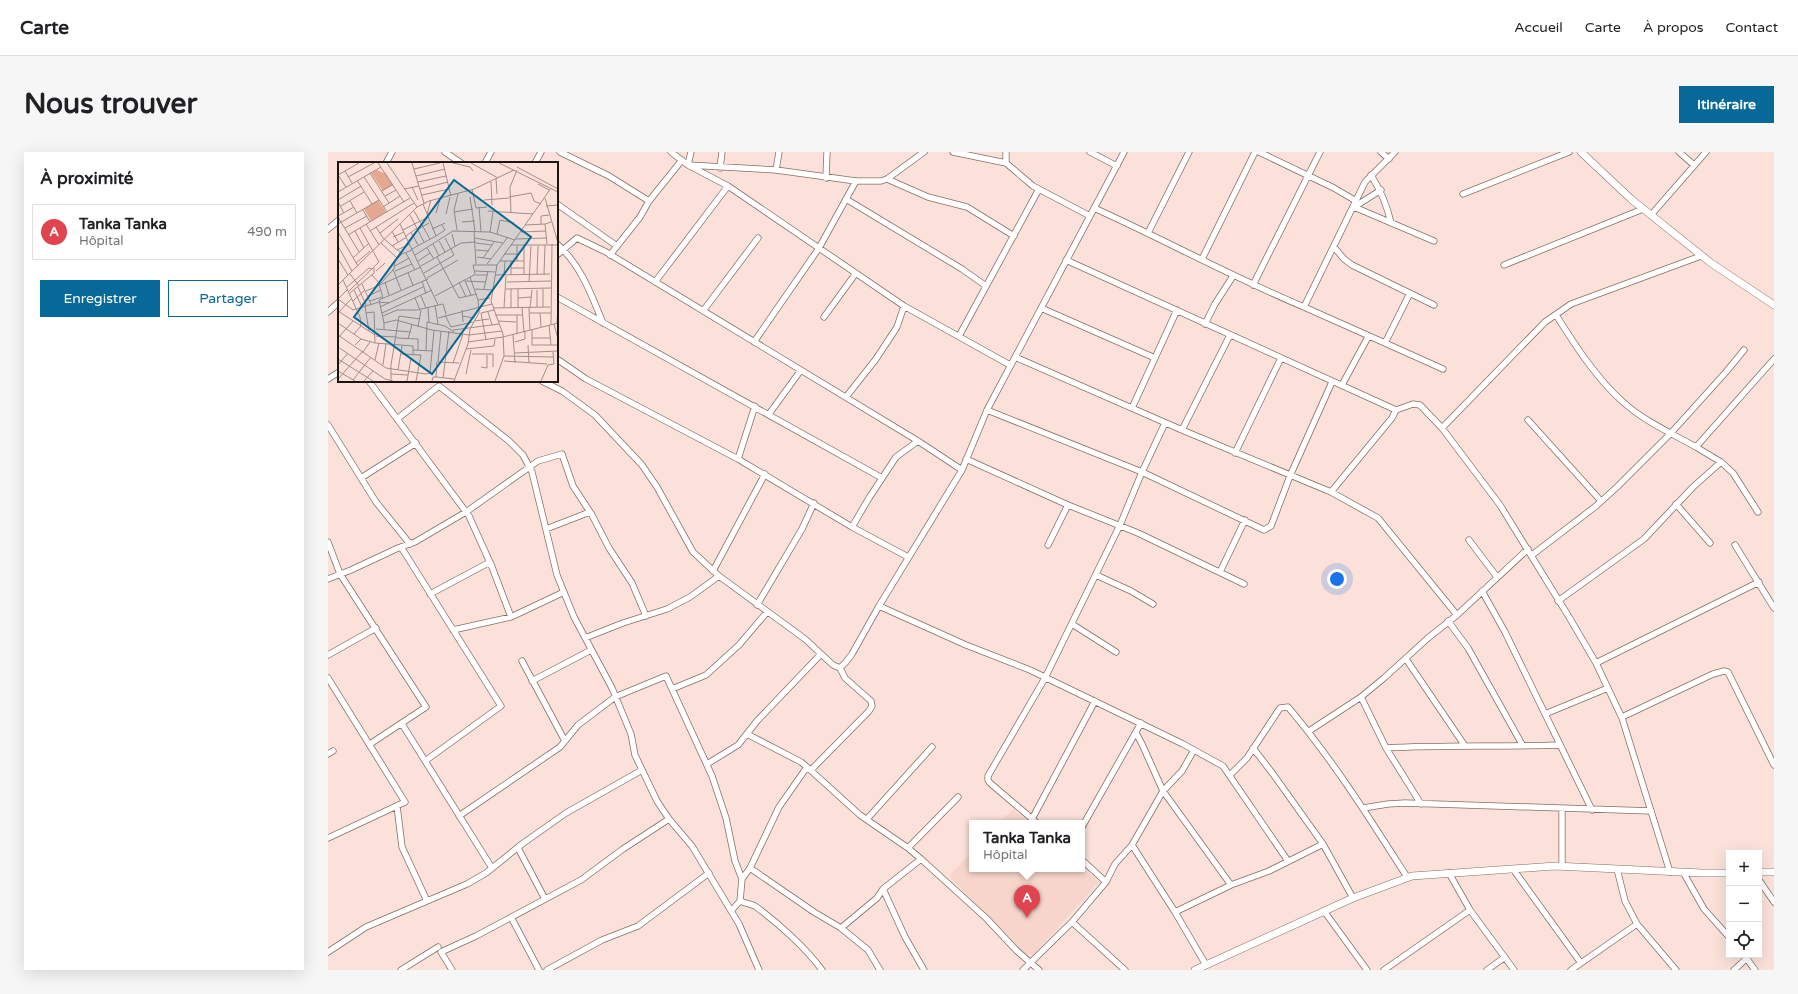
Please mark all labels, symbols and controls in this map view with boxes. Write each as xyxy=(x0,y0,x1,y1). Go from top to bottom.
text: Carte xyxy=(20,17,69,39)
text: Accueil xyxy=(1514,19,1563,36)
text: Carte xyxy=(1585,19,1621,36)
text: À propos xyxy=(1643,19,1704,36)
text: Contact xyxy=(1726,19,1778,36)
button: Itinéraire xyxy=(1679,86,1774,123)
text: Nous trouver xyxy=(24,87,197,121)
inset map xyxy=(338,162,558,382)
text: À proximité xyxy=(40,168,133,189)
text: Tanka Tanka xyxy=(79,215,167,233)
text: A xyxy=(49,224,59,240)
text: 490 m xyxy=(247,224,287,240)
text: Hôpital xyxy=(79,233,124,249)
button: Enregistrer xyxy=(40,280,160,317)
button: Partager xyxy=(168,280,288,317)
your location xyxy=(1327,569,1347,589)
popup xyxy=(969,820,1085,872)
text: Tanka Tanka xyxy=(983,829,1071,847)
text: Hôpital xyxy=(983,847,1028,863)
map controls xyxy=(1726,850,1762,958)
button: + xyxy=(1726,850,1762,886)
pin: A xyxy=(1014,885,1040,918)
button: − xyxy=(1726,886,1762,922)
button: locate xyxy=(1726,922,1762,958)

